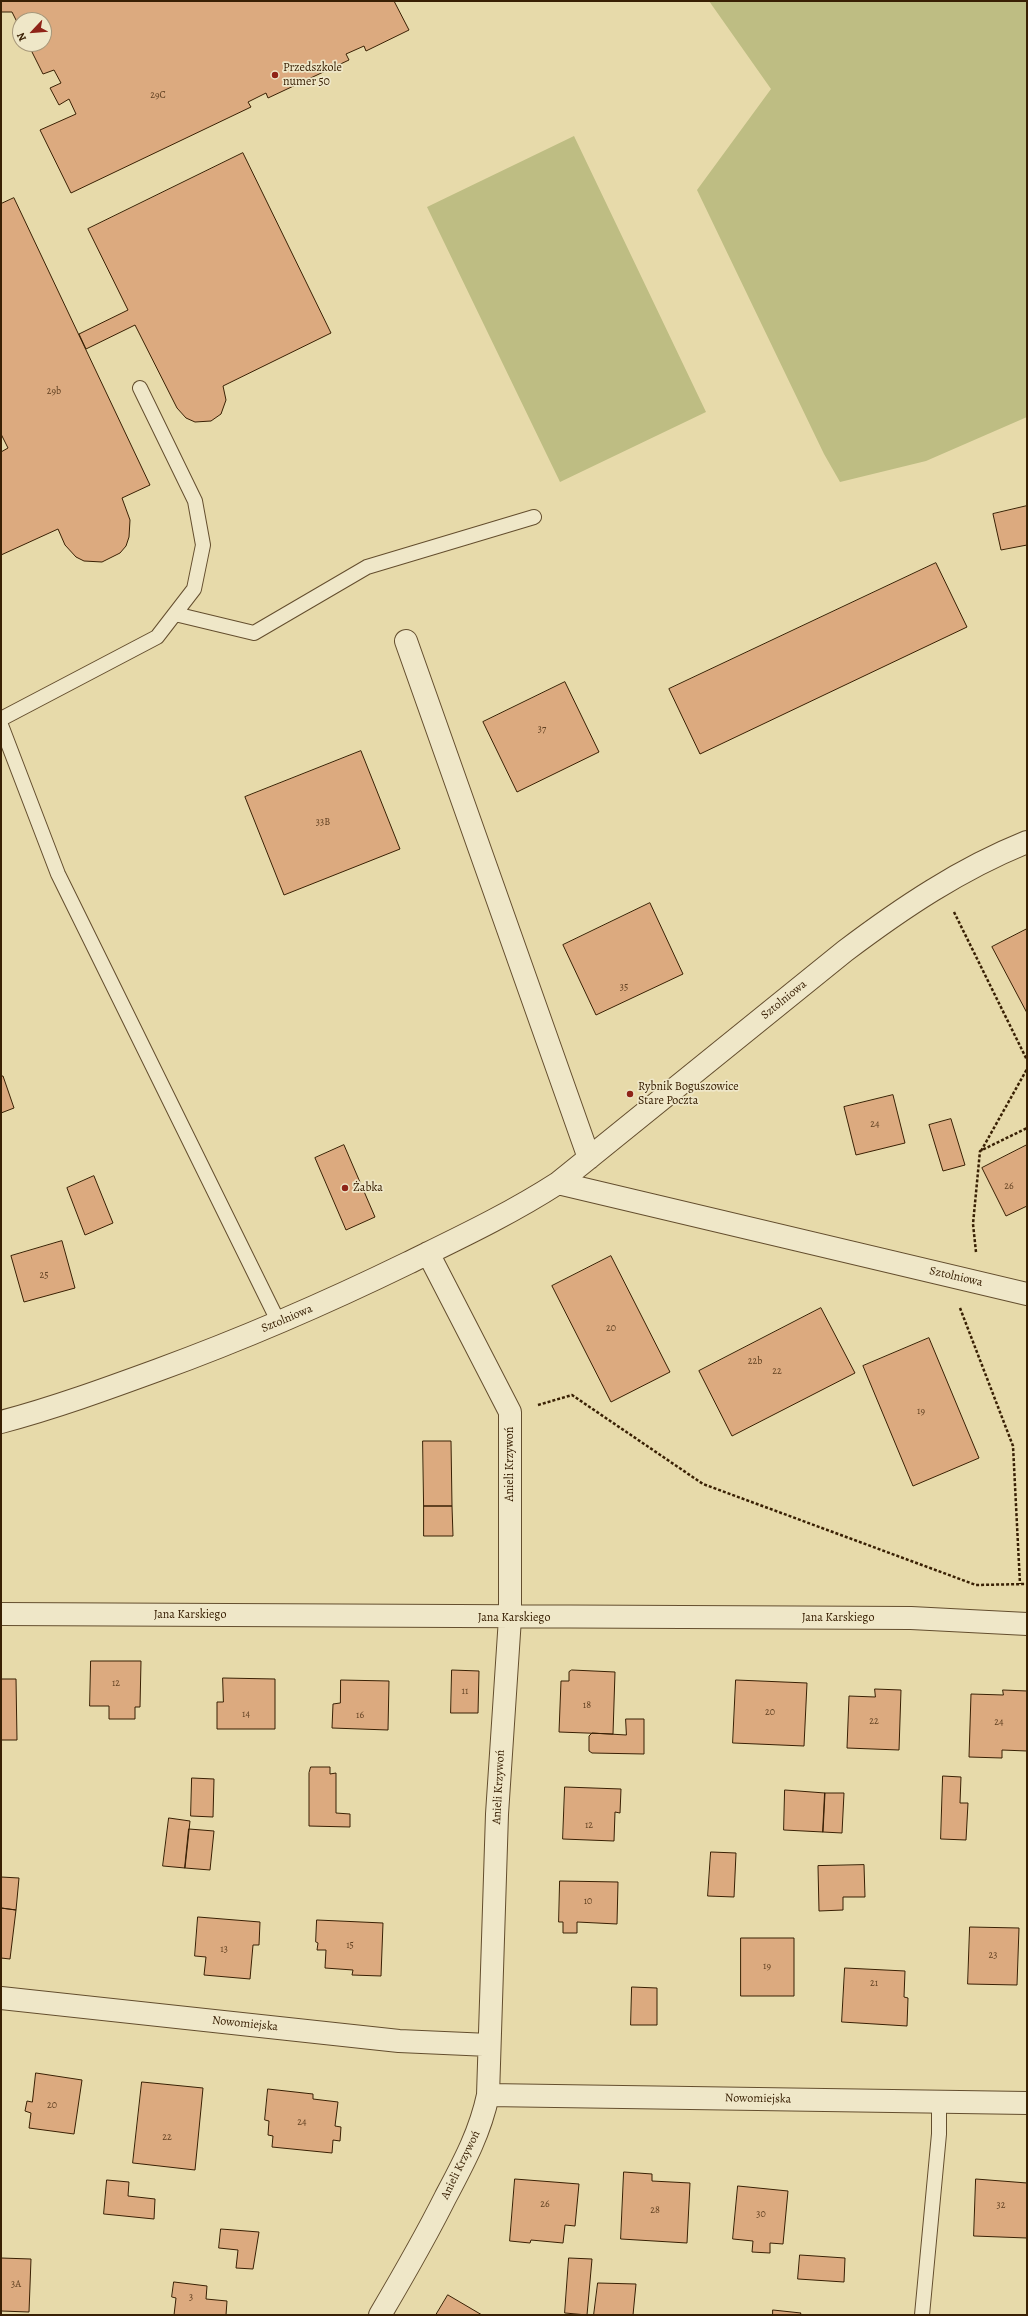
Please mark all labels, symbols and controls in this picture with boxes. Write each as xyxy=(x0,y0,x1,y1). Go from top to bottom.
north arrow xyxy=(12,12,52,52)
text: N xyxy=(13,30,30,44)
place label: Przedszkole numer 50 xyxy=(283,61,342,89)
marker: Przedszkole numer 50 xyxy=(270,70,280,80)
house number: 29C xyxy=(150,90,166,102)
house number: 29b xyxy=(47,386,61,398)
house number: 37 xyxy=(538,724,546,736)
house number: 33B xyxy=(316,817,330,829)
street label: Sztolniowa xyxy=(758,977,810,1023)
house number: 35 xyxy=(620,982,628,994)
place label: Rybnik Boguszowice Stare Poczta xyxy=(638,1080,739,1108)
marker: Rybnik Boguszowice Stare Poczta xyxy=(625,1089,635,1099)
house number: 24 xyxy=(870,1119,880,1131)
place label: Żabka xyxy=(353,1181,383,1195)
house number: 26 xyxy=(1004,1181,1014,1193)
marker: Żabka xyxy=(340,1183,350,1193)
street label: Sztolniowa xyxy=(928,1264,984,1290)
house number: 25 xyxy=(39,1270,49,1282)
street label: Sztolniowa xyxy=(259,1302,315,1336)
house number: 20 xyxy=(606,1323,616,1335)
house number: 22b xyxy=(748,1356,762,1368)
house number: 22 xyxy=(772,1366,782,1378)
house number: 19 xyxy=(917,1406,925,1418)
street label: Anieli Krzywoń xyxy=(503,1427,517,1501)
street label: Jana Karskiego xyxy=(154,1608,226,1622)
street label: Jana Karskiego xyxy=(478,1611,550,1625)
street label: Jana Karskiego xyxy=(802,1611,874,1625)
house number: 12 xyxy=(112,1678,120,1690)
house number: 11 xyxy=(462,1686,468,1698)
house number: 18 xyxy=(583,1700,591,1712)
house number: 20 xyxy=(765,1707,775,1719)
house number: 14 xyxy=(242,1709,250,1721)
house number: 16 xyxy=(356,1710,364,1722)
house number: 22 xyxy=(869,1716,879,1728)
house number: 24 xyxy=(994,1717,1004,1729)
street label: Anieli Krzywoń xyxy=(490,1749,508,1825)
house number: 12 xyxy=(585,1820,593,1832)
house number: 10 xyxy=(584,1896,592,1908)
house number: 15 xyxy=(346,1940,354,1952)
house number: 13 xyxy=(220,1944,228,1956)
house number: 23 xyxy=(989,1950,997,1962)
house number: 19 xyxy=(763,1961,771,1973)
house number: 21 xyxy=(870,1978,878,1990)
street label: Nowomiejska xyxy=(211,2013,279,2035)
street label: Nowomiejska xyxy=(725,2091,791,2107)
house number: 20 xyxy=(47,2100,57,2112)
house number: 24 xyxy=(297,2117,307,2129)
street label: Anieli Krzywoń xyxy=(438,2128,484,2202)
house number: 22 xyxy=(162,2132,172,2144)
house number: 26 xyxy=(540,2199,550,2211)
house number: 32 xyxy=(997,2200,1005,2212)
house number: 28 xyxy=(650,2205,660,2217)
house number: 30 xyxy=(756,2209,766,2221)
house number: 3A xyxy=(11,2279,21,2291)
house number: 3 xyxy=(189,2292,193,2304)

